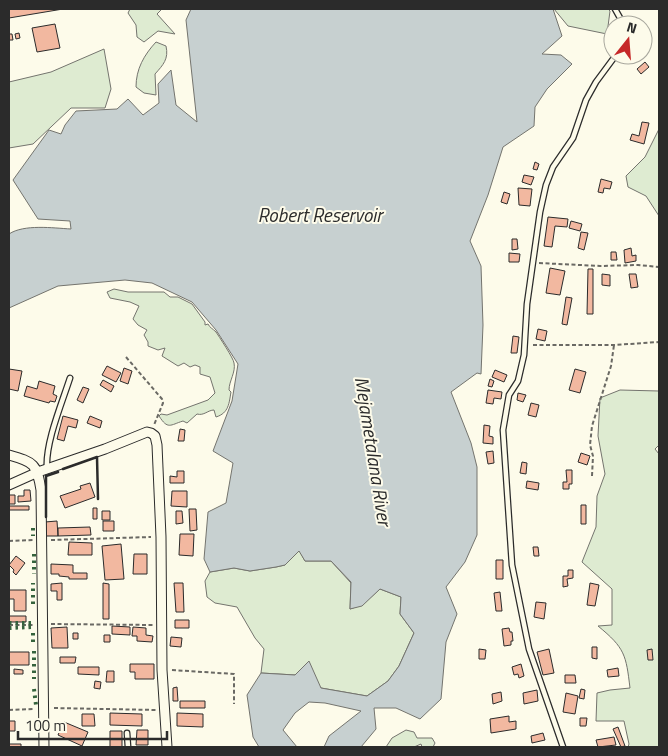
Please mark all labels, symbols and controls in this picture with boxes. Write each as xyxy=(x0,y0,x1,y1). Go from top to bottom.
north arrow xyxy=(603,15,653,65)
text: N xyxy=(624,16,640,39)
water label: Robert Reservoir xyxy=(258,200,384,229)
water label: Mejametalana River xyxy=(348,374,400,530)
scale bar xyxy=(18,708,166,740)
text: 100 m xyxy=(25,714,66,737)

